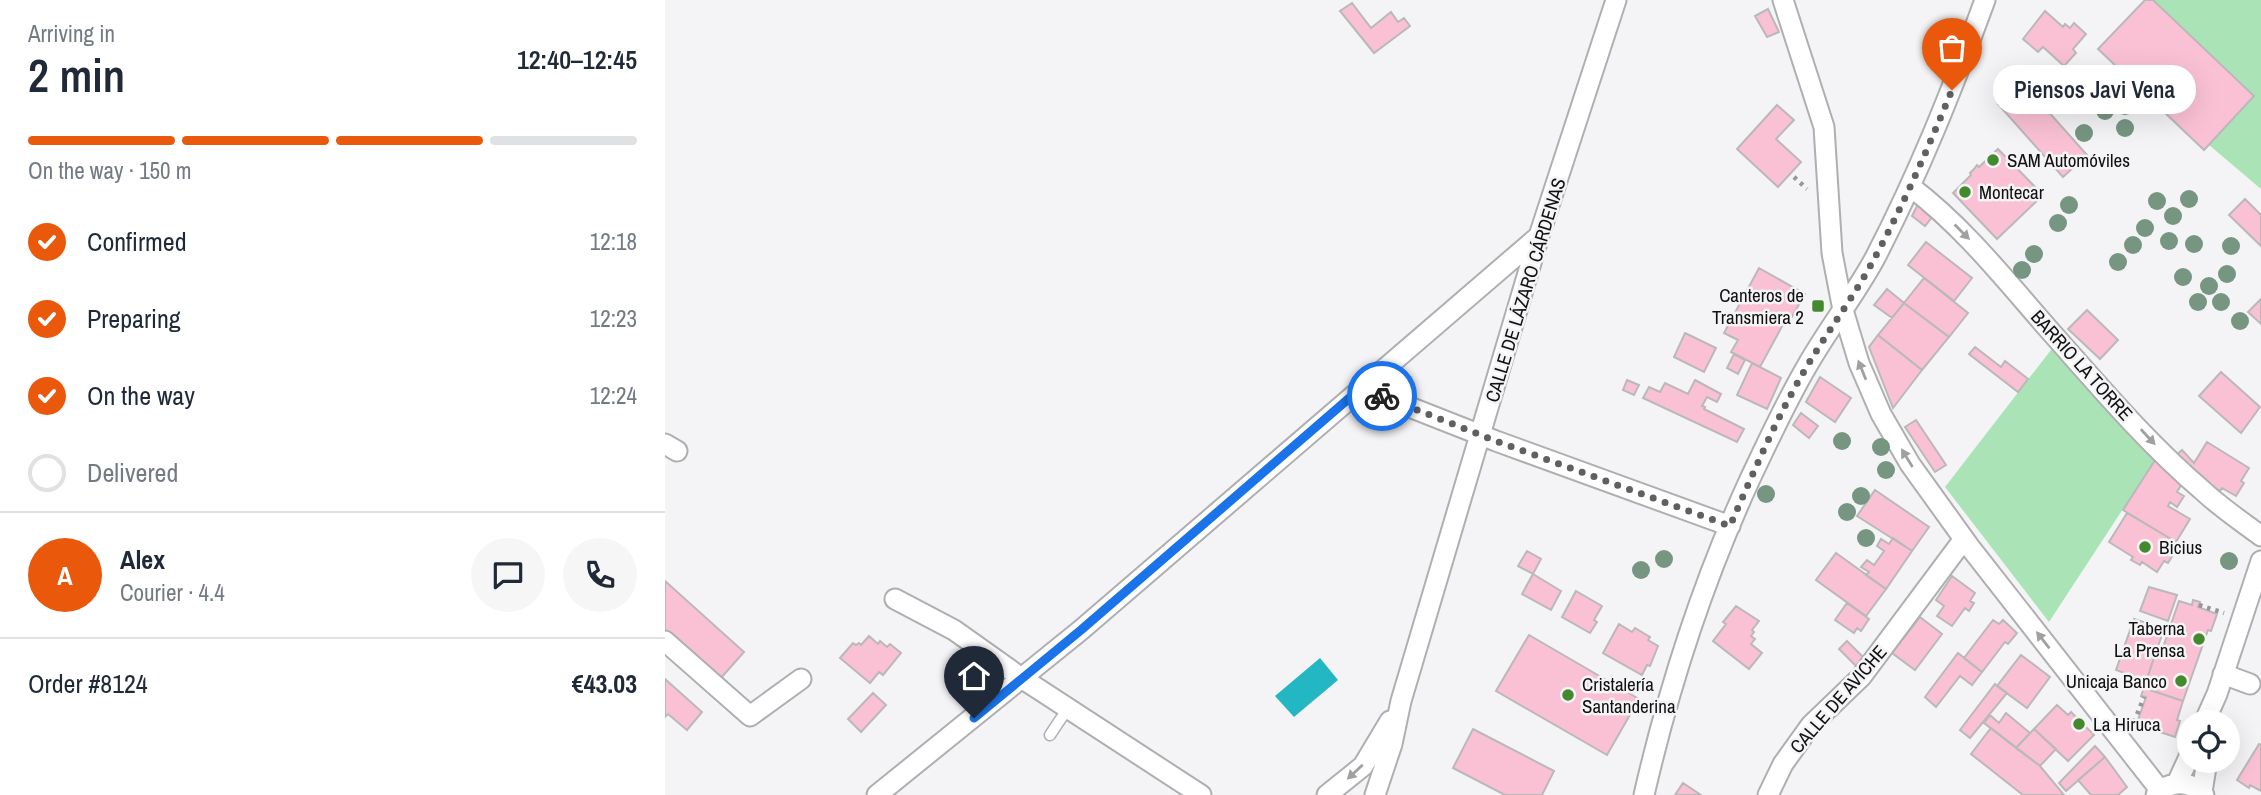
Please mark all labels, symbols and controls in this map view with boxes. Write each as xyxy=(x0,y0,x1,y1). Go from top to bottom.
text: Arriving in xyxy=(28,18,115,49)
pin xyxy=(1922,18,1982,90)
icon: bag xyxy=(1933,29,1971,67)
text: 12:40–12:45 xyxy=(517,42,637,77)
text: 2 min xyxy=(28,44,125,106)
callout: Piensos Javi Vena xyxy=(1994,66,2197,114)
text: Piensos Javi Vena xyxy=(2014,74,2175,105)
place label: SAM Automóviles xyxy=(2007,147,2130,173)
marker: SAM Automóviles xyxy=(1985,152,2001,168)
text: On the way · 150 m xyxy=(28,155,192,186)
street label: CALLE DE LÁZARO CÁRDENAS xyxy=(1479,175,1571,405)
place label: Montecar xyxy=(1979,179,2045,205)
marker: Montecar xyxy=(1957,184,1973,200)
icon: check xyxy=(28,223,66,261)
one-way arrow xyxy=(1953,223,1969,240)
text: Confirmed xyxy=(87,224,187,259)
text: 12:18 xyxy=(590,226,637,257)
place label: Canteros de Transmiera 2 xyxy=(1712,282,1804,330)
marker: Canteros de Transmiera 2 xyxy=(1810,298,1826,314)
icon: check xyxy=(28,300,66,338)
text: Preparing xyxy=(87,301,181,336)
text: 12:23 xyxy=(590,303,637,334)
street label: BARRIO LA TORRE xyxy=(2025,304,2139,426)
one-way arrow xyxy=(1856,360,1868,380)
courier xyxy=(1347,361,1417,431)
icon: check xyxy=(28,377,66,415)
icon: bike xyxy=(1363,377,1401,415)
text: On the way xyxy=(87,378,195,413)
text: 12:24 xyxy=(590,380,637,411)
one-way arrow xyxy=(2139,428,2155,445)
one-way arrow xyxy=(1900,449,1913,468)
text: Delivered xyxy=(87,455,178,490)
place label: Bicius xyxy=(2159,534,2203,560)
button: chat xyxy=(471,538,545,612)
button: phone xyxy=(563,538,637,612)
marker: Bicius xyxy=(2137,539,2153,555)
text: Alex xyxy=(120,542,165,577)
text: A xyxy=(57,558,73,593)
text: Courier · 4.4 xyxy=(120,577,225,608)
place label: Taberna La Prensa xyxy=(2114,615,2185,663)
marker: Taberna La Prensa xyxy=(2191,631,2207,647)
one-way arrow xyxy=(2035,632,2050,650)
street label: CALLE DE AVICHE xyxy=(1784,639,1892,759)
pin xyxy=(944,646,1004,718)
icon: home xyxy=(955,657,993,695)
text: Order #8124 xyxy=(28,666,148,701)
text: €43.03 xyxy=(572,666,637,701)
place label: Unicaja Banco xyxy=(2066,668,2167,694)
place label: Cristalería Santanderina xyxy=(1582,671,1676,719)
marker: Unicaja Banco xyxy=(2173,673,2189,689)
marker: Cristalería Santanderina xyxy=(1560,687,1576,703)
map controls xyxy=(2177,710,2240,773)
button: locate xyxy=(2177,710,2240,773)
place label: La Hiruca xyxy=(2093,711,2161,737)
marker: La Hiruca xyxy=(2071,716,2087,732)
one-way arrow xyxy=(1347,764,1364,780)

